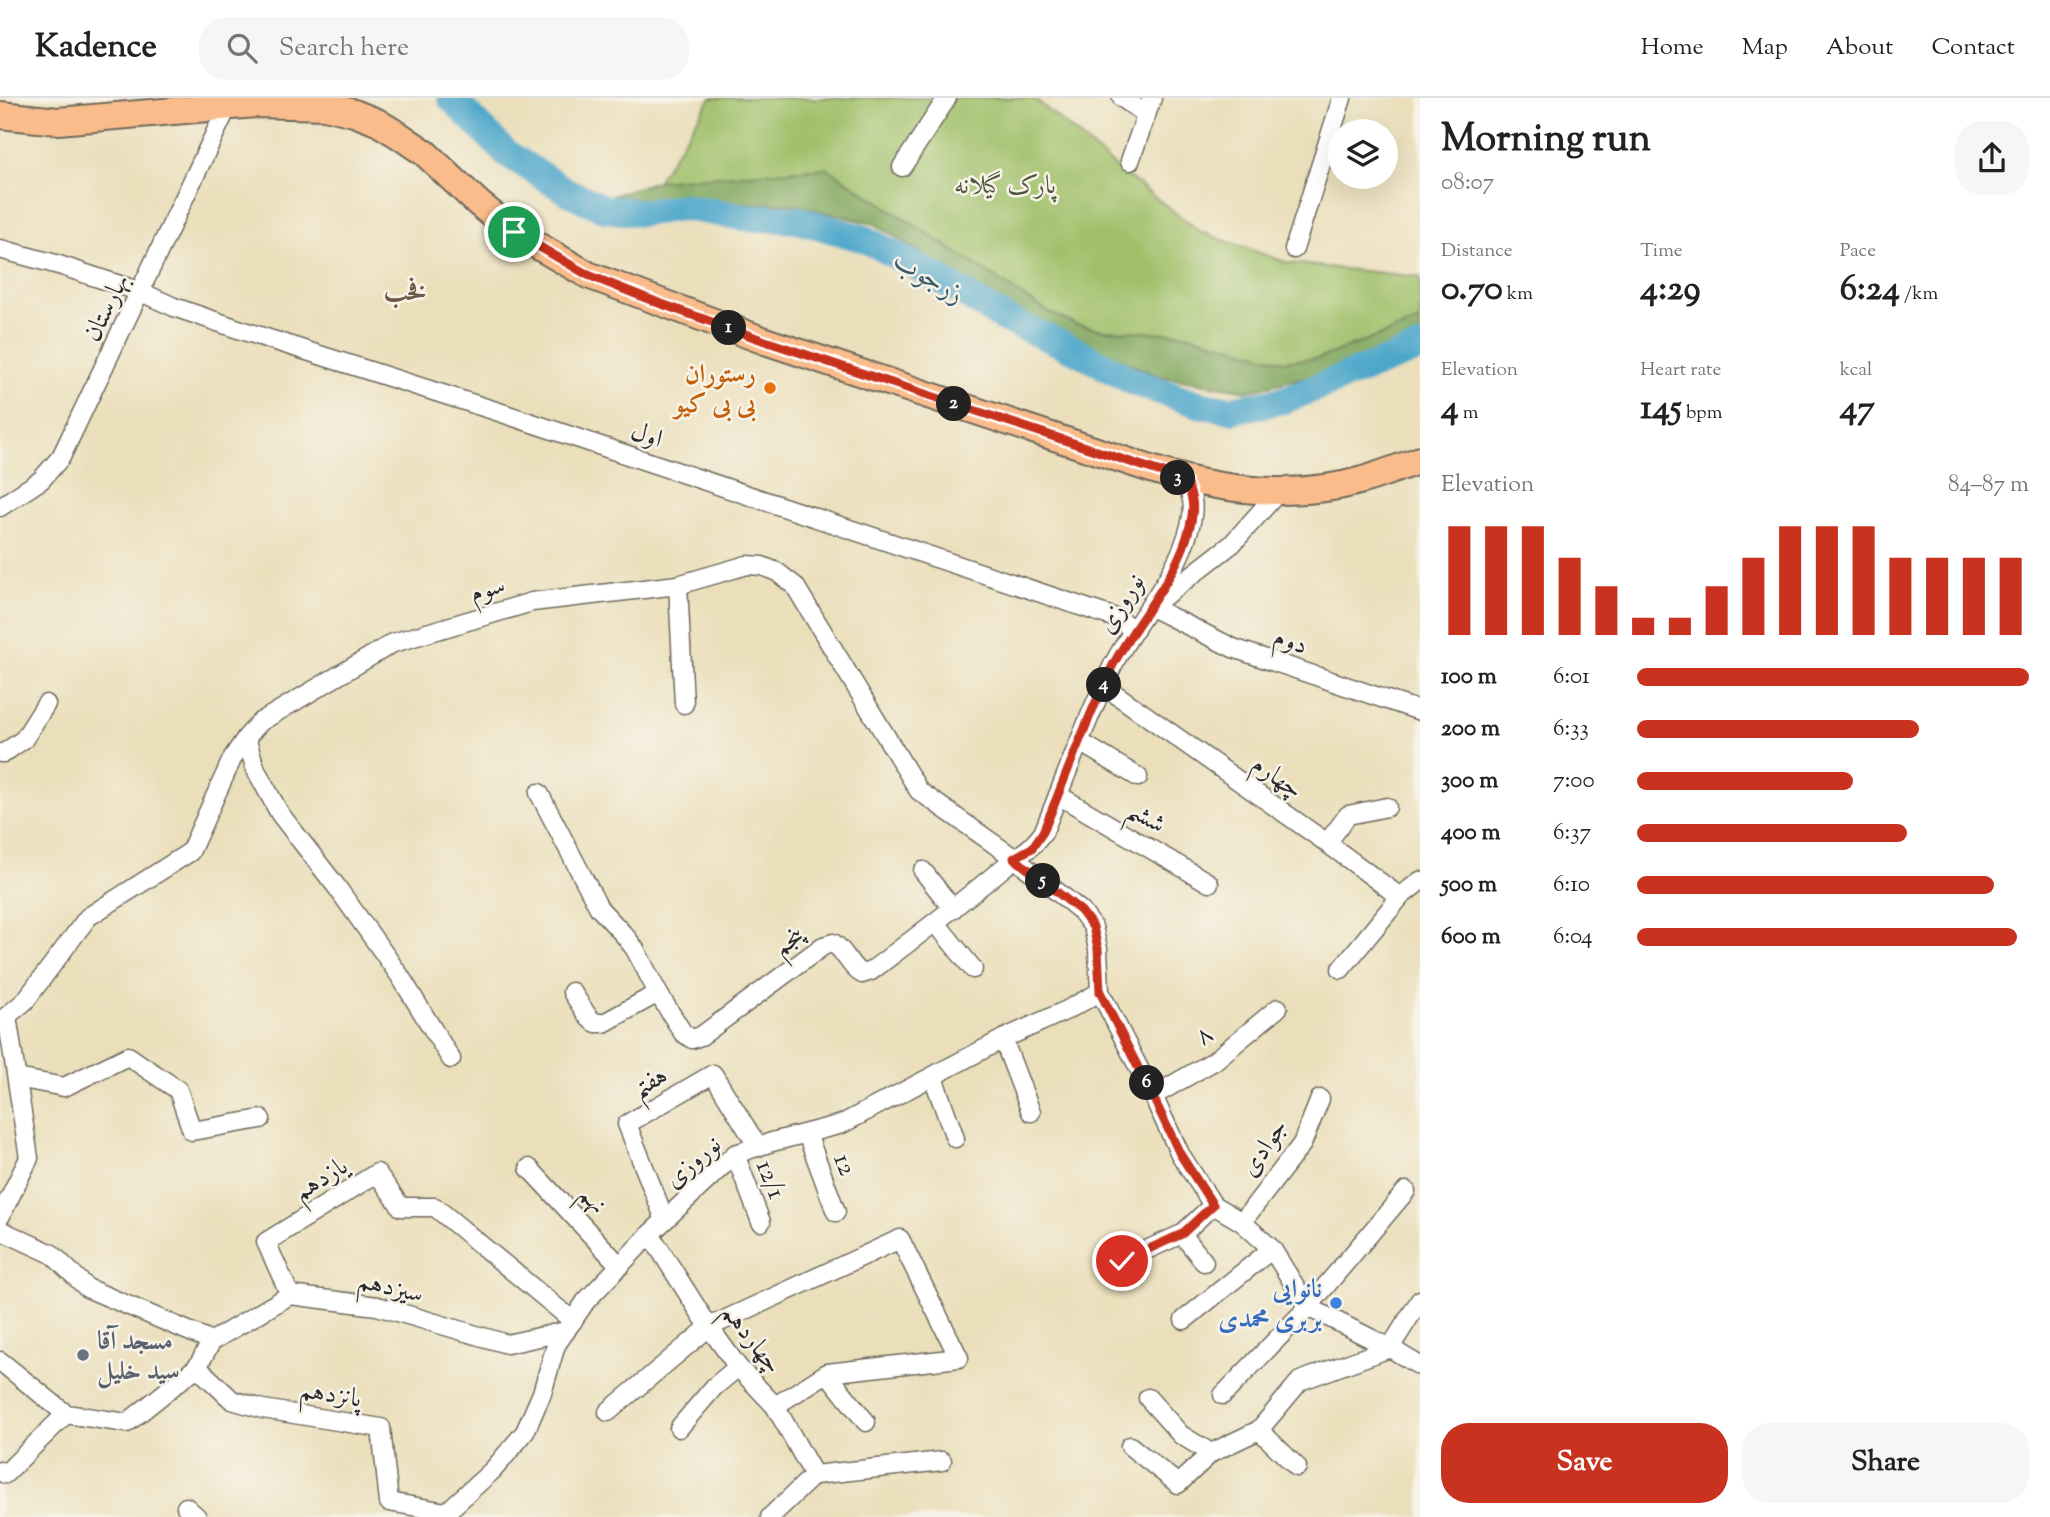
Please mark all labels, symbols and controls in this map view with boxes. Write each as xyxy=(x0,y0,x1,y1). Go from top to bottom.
search box xyxy=(199,17,689,80)
text: Kadence xyxy=(35,24,157,72)
icon: search xyxy=(223,29,261,67)
text: Search here xyxy=(279,30,409,67)
text: Home xyxy=(1641,31,1704,65)
text: Map xyxy=(1742,31,1788,65)
text: About xyxy=(1826,31,1893,65)
text: Contact xyxy=(1931,31,2015,65)
text: Morning run xyxy=(1441,114,1651,168)
map controls xyxy=(1328,119,1398,189)
button: layers xyxy=(1328,119,1398,189)
button: share xyxy=(1955,121,2029,195)
text: 08:07 xyxy=(1441,167,1494,200)
park label: پارک گیلانه xyxy=(954,168,1057,205)
pin xyxy=(484,202,544,262)
icon: arrive xyxy=(495,213,533,251)
text: Distance xyxy=(1441,238,1513,265)
text: Time xyxy=(1640,238,1683,265)
text: Pace xyxy=(1840,238,1876,265)
water label: زرجوب xyxy=(885,242,972,315)
text: 0.70 xyxy=(1441,265,1503,316)
text: 4:29 xyxy=(1640,265,1700,316)
text: 6:24 xyxy=(1840,265,1900,316)
street label: بهارستان xyxy=(75,268,140,349)
district label: فخب xyxy=(383,273,427,313)
text: km xyxy=(1503,281,1533,308)
text: /km xyxy=(1900,281,1938,308)
pin: 1 xyxy=(712,310,746,345)
text: 1 xyxy=(725,314,732,341)
place label: رستوران بی بی کیو xyxy=(671,357,756,424)
text: Elevation xyxy=(1441,357,1518,384)
text: Heart rate xyxy=(1640,357,1721,384)
text: kcal xyxy=(1840,357,1872,384)
marker: رستوران بی بی کیو xyxy=(762,380,778,396)
text: 4 xyxy=(1441,384,1459,435)
text: 145 xyxy=(1640,384,1682,435)
text: 47 xyxy=(1840,384,1875,435)
pin: 2 xyxy=(936,386,972,422)
text: 2 xyxy=(949,390,958,417)
text: m xyxy=(1459,400,1478,427)
text: bpm xyxy=(1682,400,1722,427)
street label: اول xyxy=(625,414,667,459)
pin: 3 xyxy=(1160,460,1196,496)
text: 3 xyxy=(1174,464,1181,491)
text: Elevation xyxy=(1441,469,1534,502)
text: 84–87 m xyxy=(1948,469,2029,502)
street label: نوروزی xyxy=(1089,567,1155,642)
street label: سوم xyxy=(465,568,511,615)
street label: دوم xyxy=(1268,619,1312,667)
text: 100 m xyxy=(1441,661,1497,694)
text: 6:01 xyxy=(1553,661,1590,694)
pin: 4 xyxy=(1086,668,1122,702)
text: 4 xyxy=(1099,671,1108,698)
text: 200 m xyxy=(1441,713,1500,746)
text: 6:33 xyxy=(1553,713,1589,746)
street label: چهارم xyxy=(1242,747,1310,811)
text: 300 m xyxy=(1441,765,1498,798)
text: 7:00 xyxy=(1553,765,1595,798)
street label: ششم xyxy=(1117,792,1172,848)
text: 400 m xyxy=(1441,817,1501,850)
text: 6:37 xyxy=(1553,817,1591,850)
pin: 5 xyxy=(1026,864,1060,898)
text: 5 xyxy=(1039,867,1046,894)
text: 500 m xyxy=(1441,869,1497,902)
text: 6:10 xyxy=(1553,869,1590,902)
street label: پنجم xyxy=(766,917,817,969)
text: 600 m xyxy=(1441,921,1501,954)
text: 6:04 xyxy=(1553,921,1593,954)
street label: ۸ xyxy=(1187,1017,1221,1055)
street label: هفتم xyxy=(625,1058,678,1113)
pin: 6 xyxy=(1130,1066,1164,1100)
text: 6 xyxy=(1142,1069,1151,1096)
street label: جوادی xyxy=(1232,1112,1298,1185)
street label: نوروزی xyxy=(657,1128,730,1198)
street label: یازدهم xyxy=(287,1148,360,1215)
street label: 12 xyxy=(823,1148,865,1181)
street label: 12/1 xyxy=(745,1155,794,1205)
street label: نهم xyxy=(566,1178,615,1226)
pin xyxy=(1092,1231,1152,1291)
icon: check xyxy=(1103,1242,1141,1280)
street label: سیزدهم xyxy=(353,1263,427,1318)
place label: نانوایی بربری محمدی xyxy=(1218,1272,1322,1339)
marker: نانوایی بربری محمدی xyxy=(1328,1295,1344,1311)
street label: چهاردهم xyxy=(709,1296,790,1385)
place label: مسجد آقا سید خلیل xyxy=(97,1324,180,1391)
marker: مسجد آقا سید خلیل xyxy=(75,1347,91,1363)
street label: پانزدهم xyxy=(296,1372,365,1423)
button: Save xyxy=(1441,1423,1728,1503)
button: Share xyxy=(1742,1423,2029,1503)

